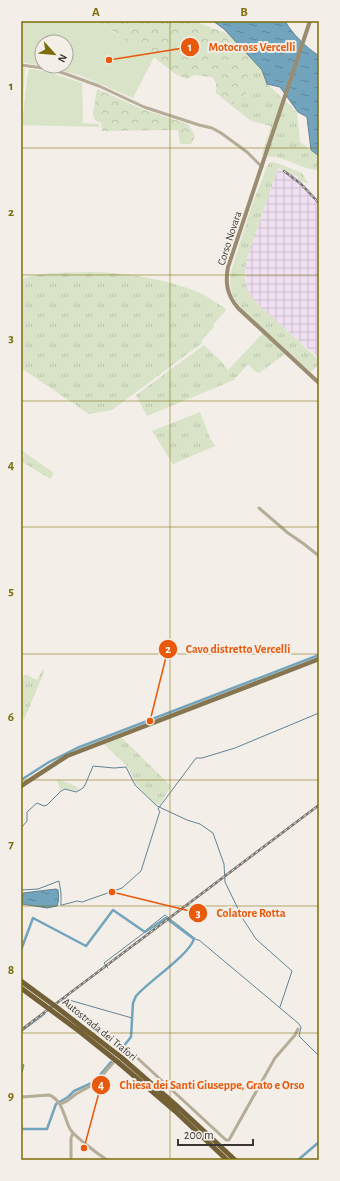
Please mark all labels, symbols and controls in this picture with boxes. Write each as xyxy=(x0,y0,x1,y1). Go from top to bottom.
text: A xyxy=(92,6,100,19)
text: B xyxy=(240,6,248,19)
north arrow xyxy=(34,34,74,74)
callout: Motocross Vercelli xyxy=(180,35,303,59)
text: 1 xyxy=(188,41,192,53)
text: Motocross Vercelli xyxy=(209,41,295,53)
text: N xyxy=(56,52,69,64)
text: 1 xyxy=(9,80,13,93)
text: 2 xyxy=(8,206,14,219)
street label: Corso Novara xyxy=(216,210,243,267)
text: 3 xyxy=(8,332,14,345)
text: 4 xyxy=(8,459,15,472)
text: 5 xyxy=(8,585,14,598)
callout: Cavo distretto Vercelli xyxy=(158,637,299,661)
text: 2 xyxy=(165,643,171,655)
text: Cavo distretto Vercelli xyxy=(186,643,290,655)
text: 6 xyxy=(8,711,14,724)
text: 7 xyxy=(8,838,14,851)
callout: Colatore Rotta xyxy=(188,901,293,925)
text: 3 xyxy=(195,907,201,919)
text: Colatore Rotta xyxy=(217,907,286,919)
text: 8 xyxy=(8,964,14,977)
street label: Autostrada dei Trafori xyxy=(60,996,139,1063)
callout: Chiesa dei Santi Giuseppe, Grato e Orso xyxy=(91,1073,312,1097)
text: 4 xyxy=(98,1079,104,1091)
text: Chiesa dei Santi Giuseppe, Grato e Orso xyxy=(120,1079,305,1091)
text: 9 xyxy=(8,1090,14,1103)
scale bar xyxy=(178,1121,253,1147)
text: 200 m xyxy=(184,1129,214,1141)

